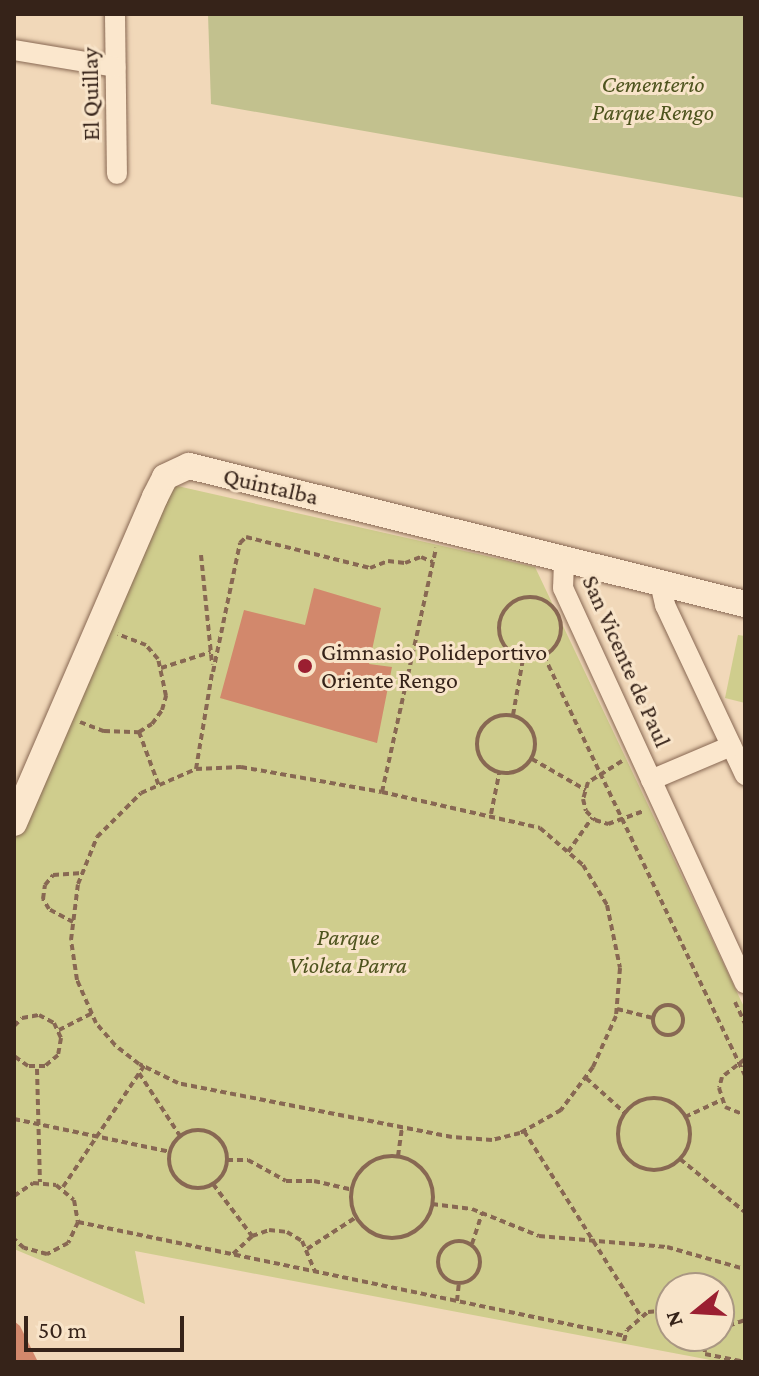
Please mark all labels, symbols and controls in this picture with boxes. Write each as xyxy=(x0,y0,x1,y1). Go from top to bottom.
street label: El Quillay xyxy=(75,47,105,141)
park label: Cementerio Parque Rengo xyxy=(592,70,714,126)
street label: Quintalba xyxy=(221,461,321,511)
street label: San Vicente de Paul xyxy=(576,571,678,751)
place label: Gimnasio Polideportivo Oriente Rengo xyxy=(321,638,547,694)
marker: Gimnasio Polideportivo Oriente Rengo xyxy=(296,657,314,675)
park label: Parque Violeta Parra xyxy=(289,923,407,979)
north arrow xyxy=(655,1272,735,1352)
scale bar xyxy=(28,1300,188,1350)
text: N xyxy=(659,1308,688,1330)
text: 50 m xyxy=(38,1316,87,1343)

